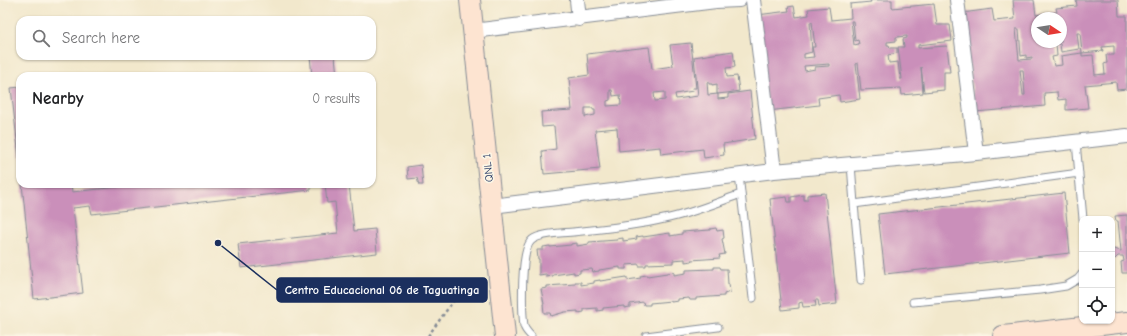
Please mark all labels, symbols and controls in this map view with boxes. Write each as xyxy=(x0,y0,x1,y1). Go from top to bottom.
north arrow xyxy=(1031,12,1067,48)
search box xyxy=(16,16,376,60)
icon: search xyxy=(30,27,52,49)
text: Search here xyxy=(62,29,140,47)
text: Nearby xyxy=(32,89,83,108)
text: 0 results xyxy=(312,91,360,106)
street label: QNL 1 xyxy=(480,153,496,183)
map controls xyxy=(1079,216,1115,324)
button: + xyxy=(1079,216,1115,252)
button: − xyxy=(1079,252,1115,288)
callout: Centro Educacional 06 de Taguatinga xyxy=(277,278,487,302)
text: Centro Educacional 06 de Taguatinga xyxy=(285,283,479,297)
button: locate xyxy=(1079,288,1115,324)

